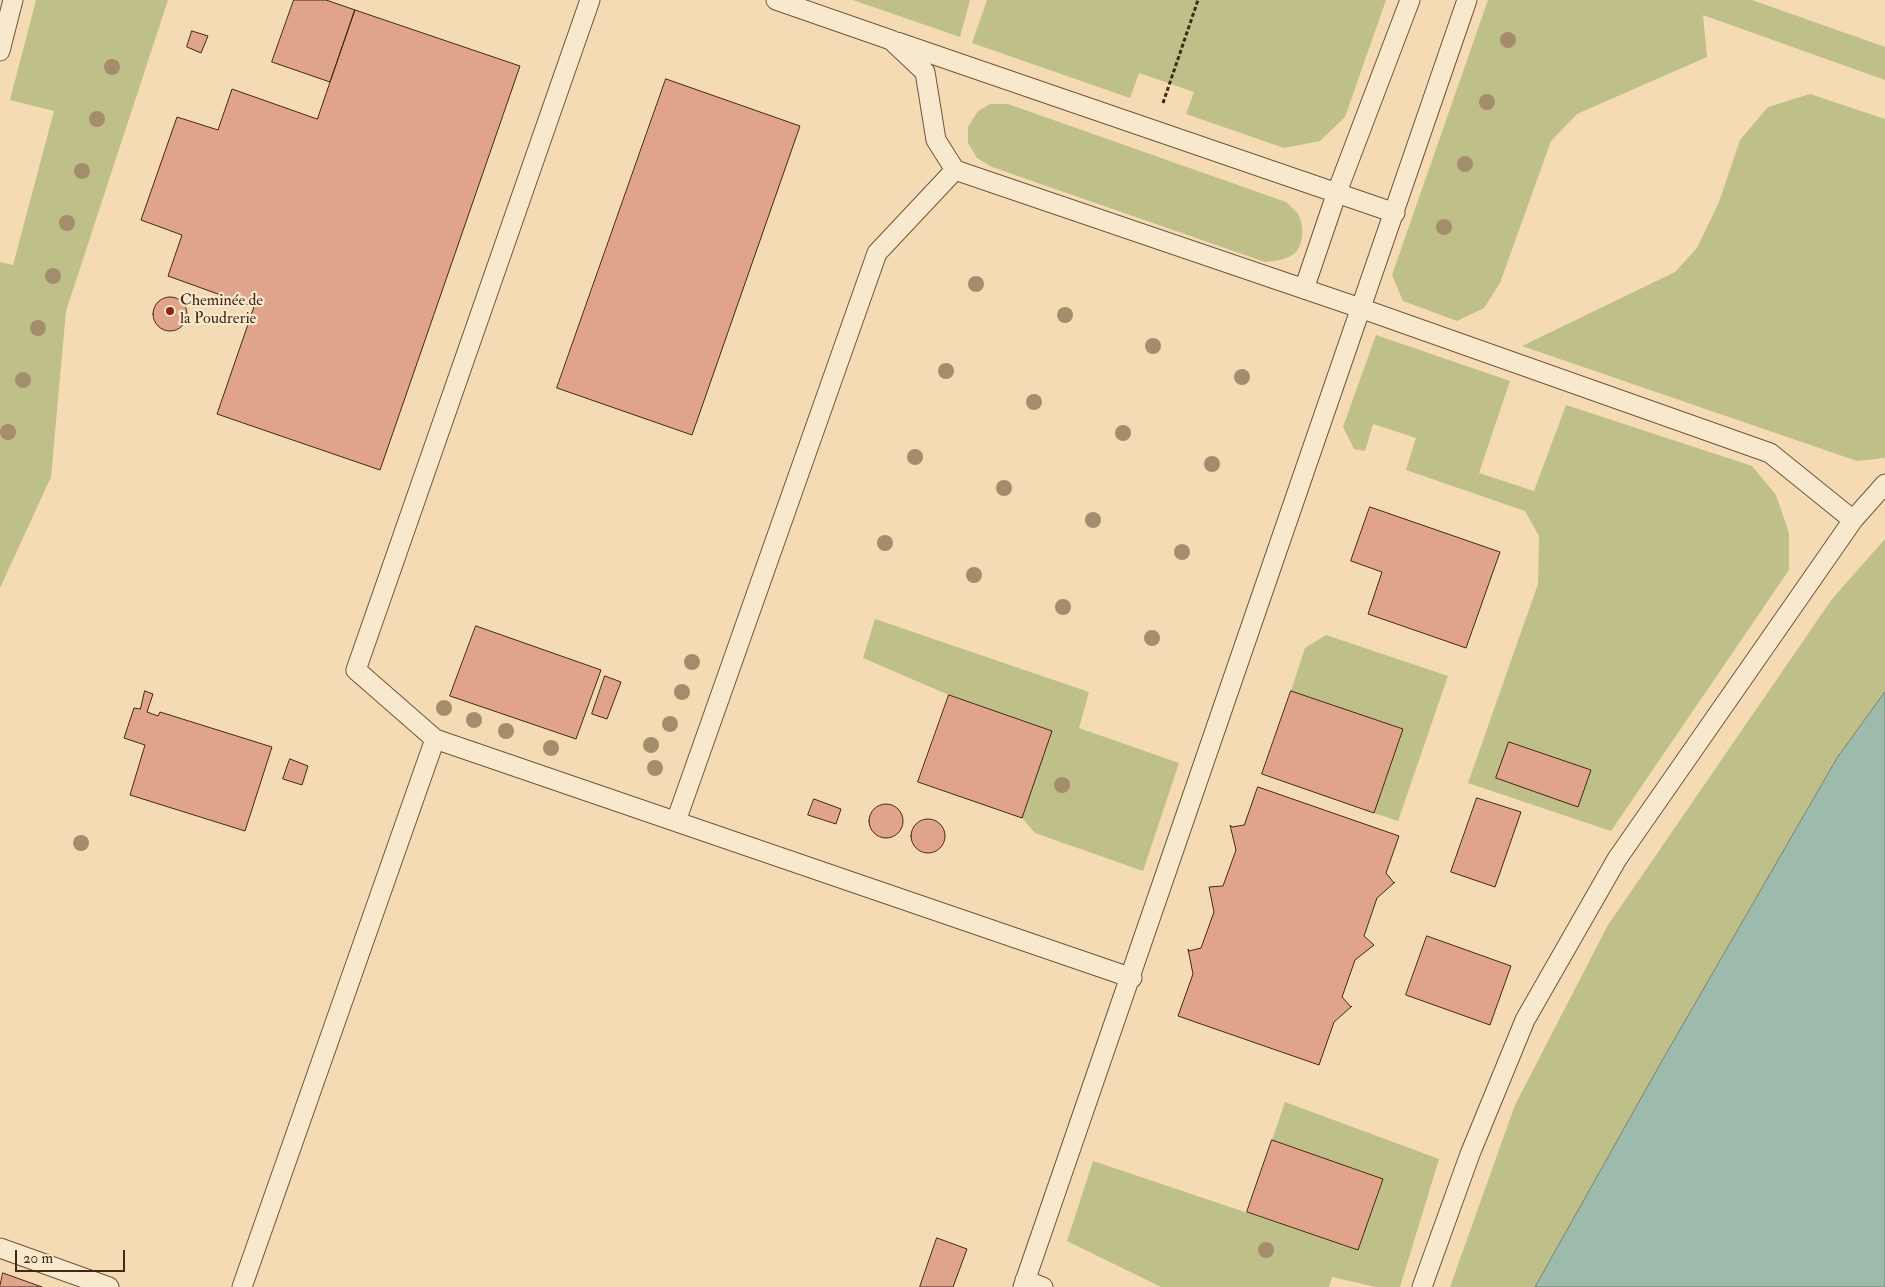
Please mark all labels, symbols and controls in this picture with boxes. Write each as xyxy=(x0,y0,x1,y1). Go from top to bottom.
place label: Cheminée de la Poudrerie xyxy=(180,292,263,330)
marker: Cheminée de la Poudrerie xyxy=(164,305,176,317)
scale bar xyxy=(18,1240,128,1272)
text: 20 m xyxy=(23,1249,53,1268)

